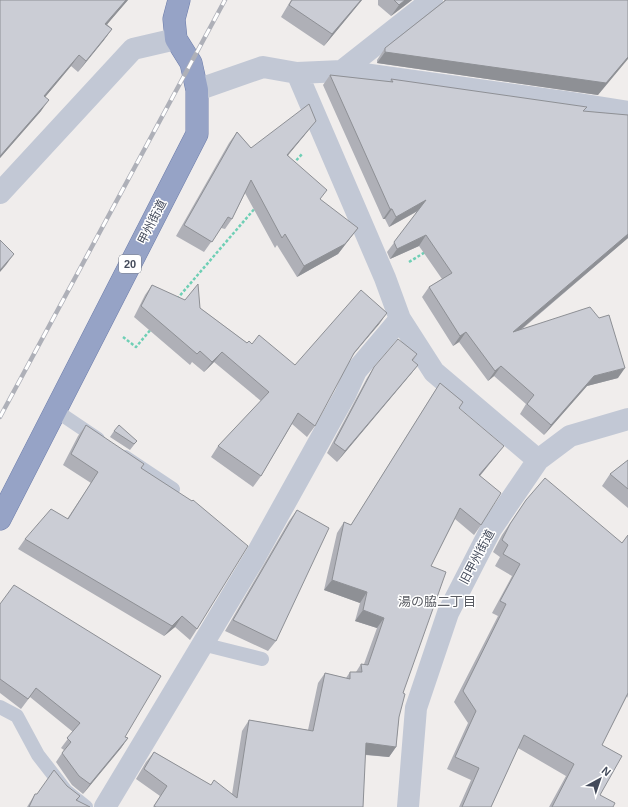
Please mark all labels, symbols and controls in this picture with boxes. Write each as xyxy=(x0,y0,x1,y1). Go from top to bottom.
street label: 甲州街道 xyxy=(135,197,169,247)
road number: 20 xyxy=(119,255,141,273)
street label: 旧甲州街道 xyxy=(457,527,497,587)
district label: 湯の脇二丁目 xyxy=(398,594,476,609)
north arrow xyxy=(580,759,620,799)
text: N xyxy=(600,764,613,779)

